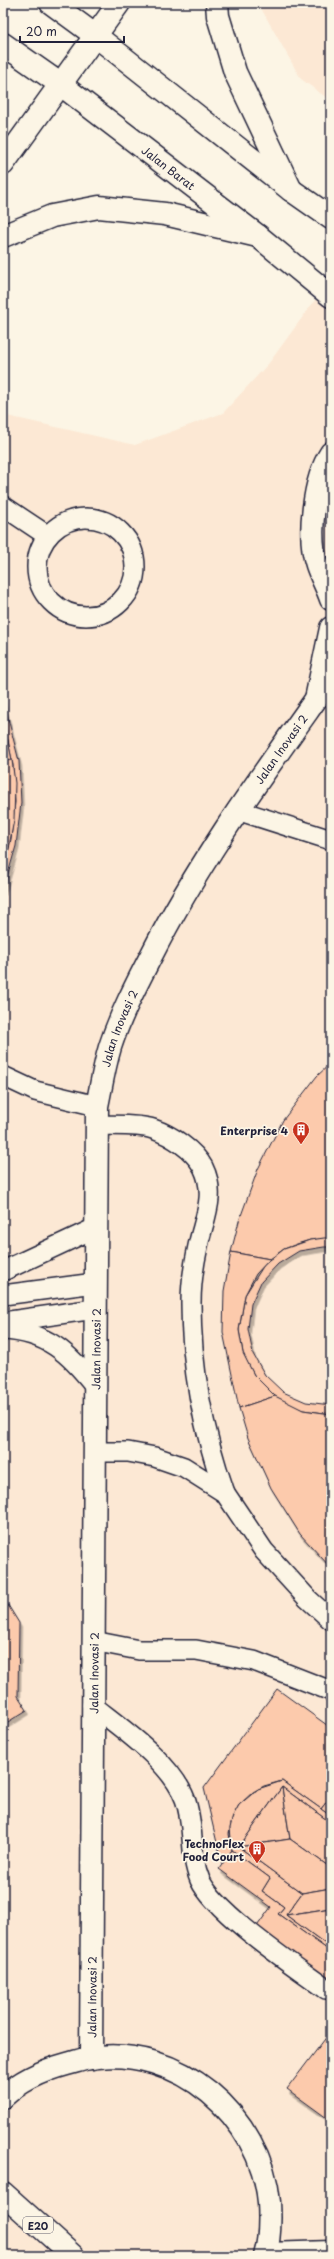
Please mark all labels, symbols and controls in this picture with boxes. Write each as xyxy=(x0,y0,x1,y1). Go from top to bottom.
scale bar xyxy=(20,18,124,44)
text: 20 m xyxy=(26,22,57,40)
street label: Jalan Barat xyxy=(138,141,199,194)
street label: Jalan Inovasi 2 xyxy=(250,710,311,787)
street label: Jalan Inovasi 2 xyxy=(97,987,141,1069)
building icon: Enterprise 4 xyxy=(291,1120,311,1145)
place label: Enterprise 4 xyxy=(220,1122,289,1139)
street label: Jalan Inovasi 2 xyxy=(87,1308,104,1390)
street label: Jalan Inovasi 2 xyxy=(85,1632,102,1714)
place label: TechnoFlex Food Court xyxy=(182,1835,244,1865)
building icon: TechnoFlex Food Court xyxy=(247,1839,267,1864)
street label: Jalan Inovasi 2 xyxy=(83,1956,100,2038)
road number: E20 xyxy=(23,2217,53,2233)

